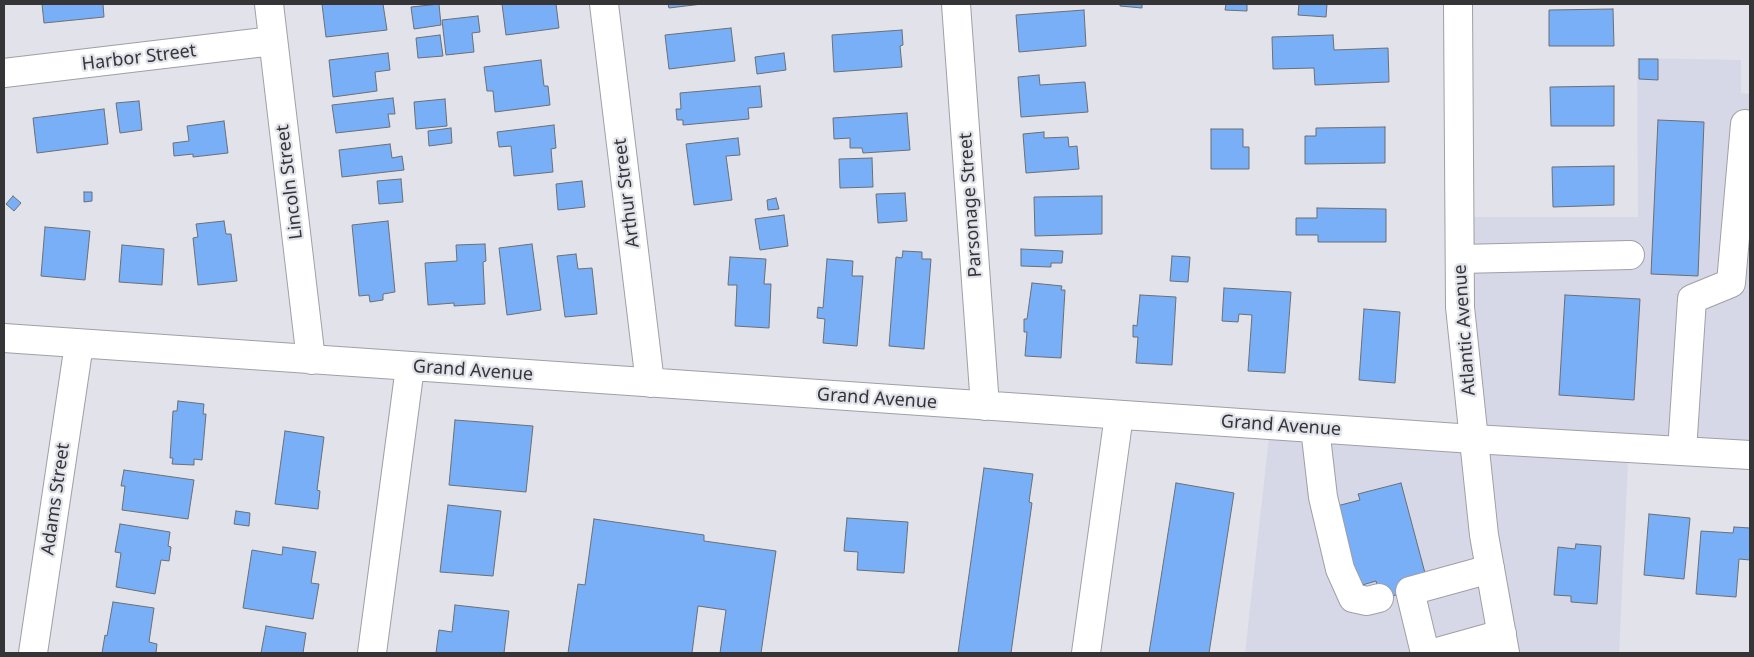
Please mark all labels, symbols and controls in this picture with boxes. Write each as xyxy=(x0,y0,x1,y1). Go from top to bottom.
street label: Harbor Street xyxy=(81,40,197,76)
street label: Lincoln Street xyxy=(272,123,308,241)
street label: Parsonage Street xyxy=(955,132,987,278)
street label: Arthur Street xyxy=(610,137,644,249)
street label: Atlantic Avenue xyxy=(1450,264,1480,396)
street label: Grand Avenue xyxy=(412,356,534,386)
street label: Grand Avenue xyxy=(816,384,938,414)
street label: Grand Avenue xyxy=(1220,411,1342,441)
street label: Adams Street xyxy=(37,442,75,556)

